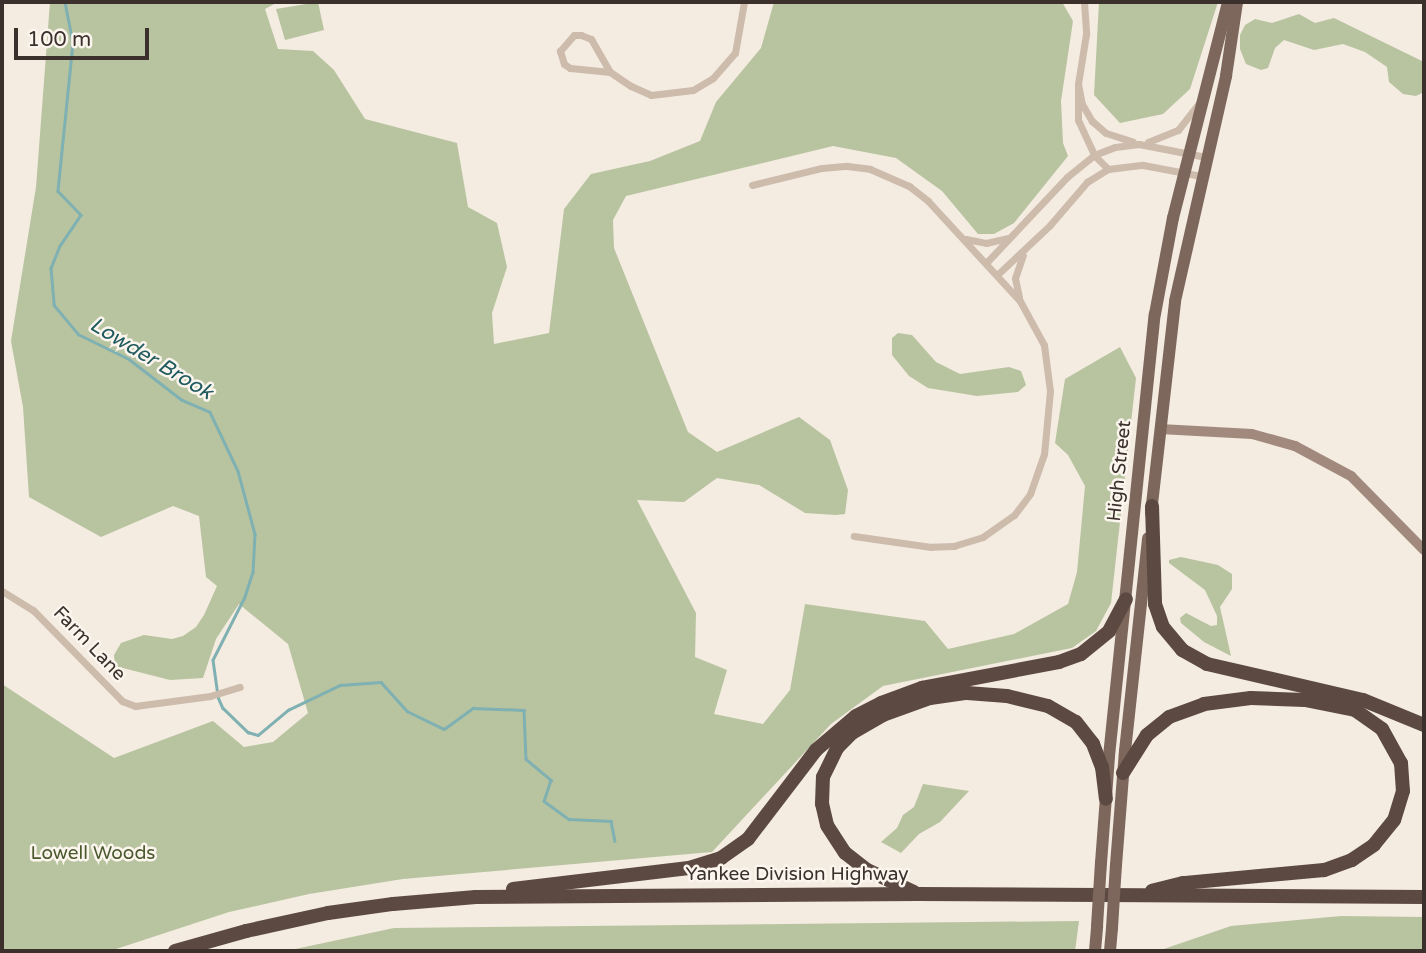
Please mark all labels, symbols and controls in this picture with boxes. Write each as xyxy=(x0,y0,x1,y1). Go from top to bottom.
scale bar xyxy=(18,14,152,58)
text: 100 m xyxy=(27,27,91,52)
water label: Lowder Brook xyxy=(85,312,217,406)
street label: High Street xyxy=(1103,419,1137,523)
street label: Farm Lane xyxy=(48,602,130,686)
park label: Lowell Woods xyxy=(30,843,156,865)
street label: Yankee Division Highway xyxy=(686,864,908,886)

